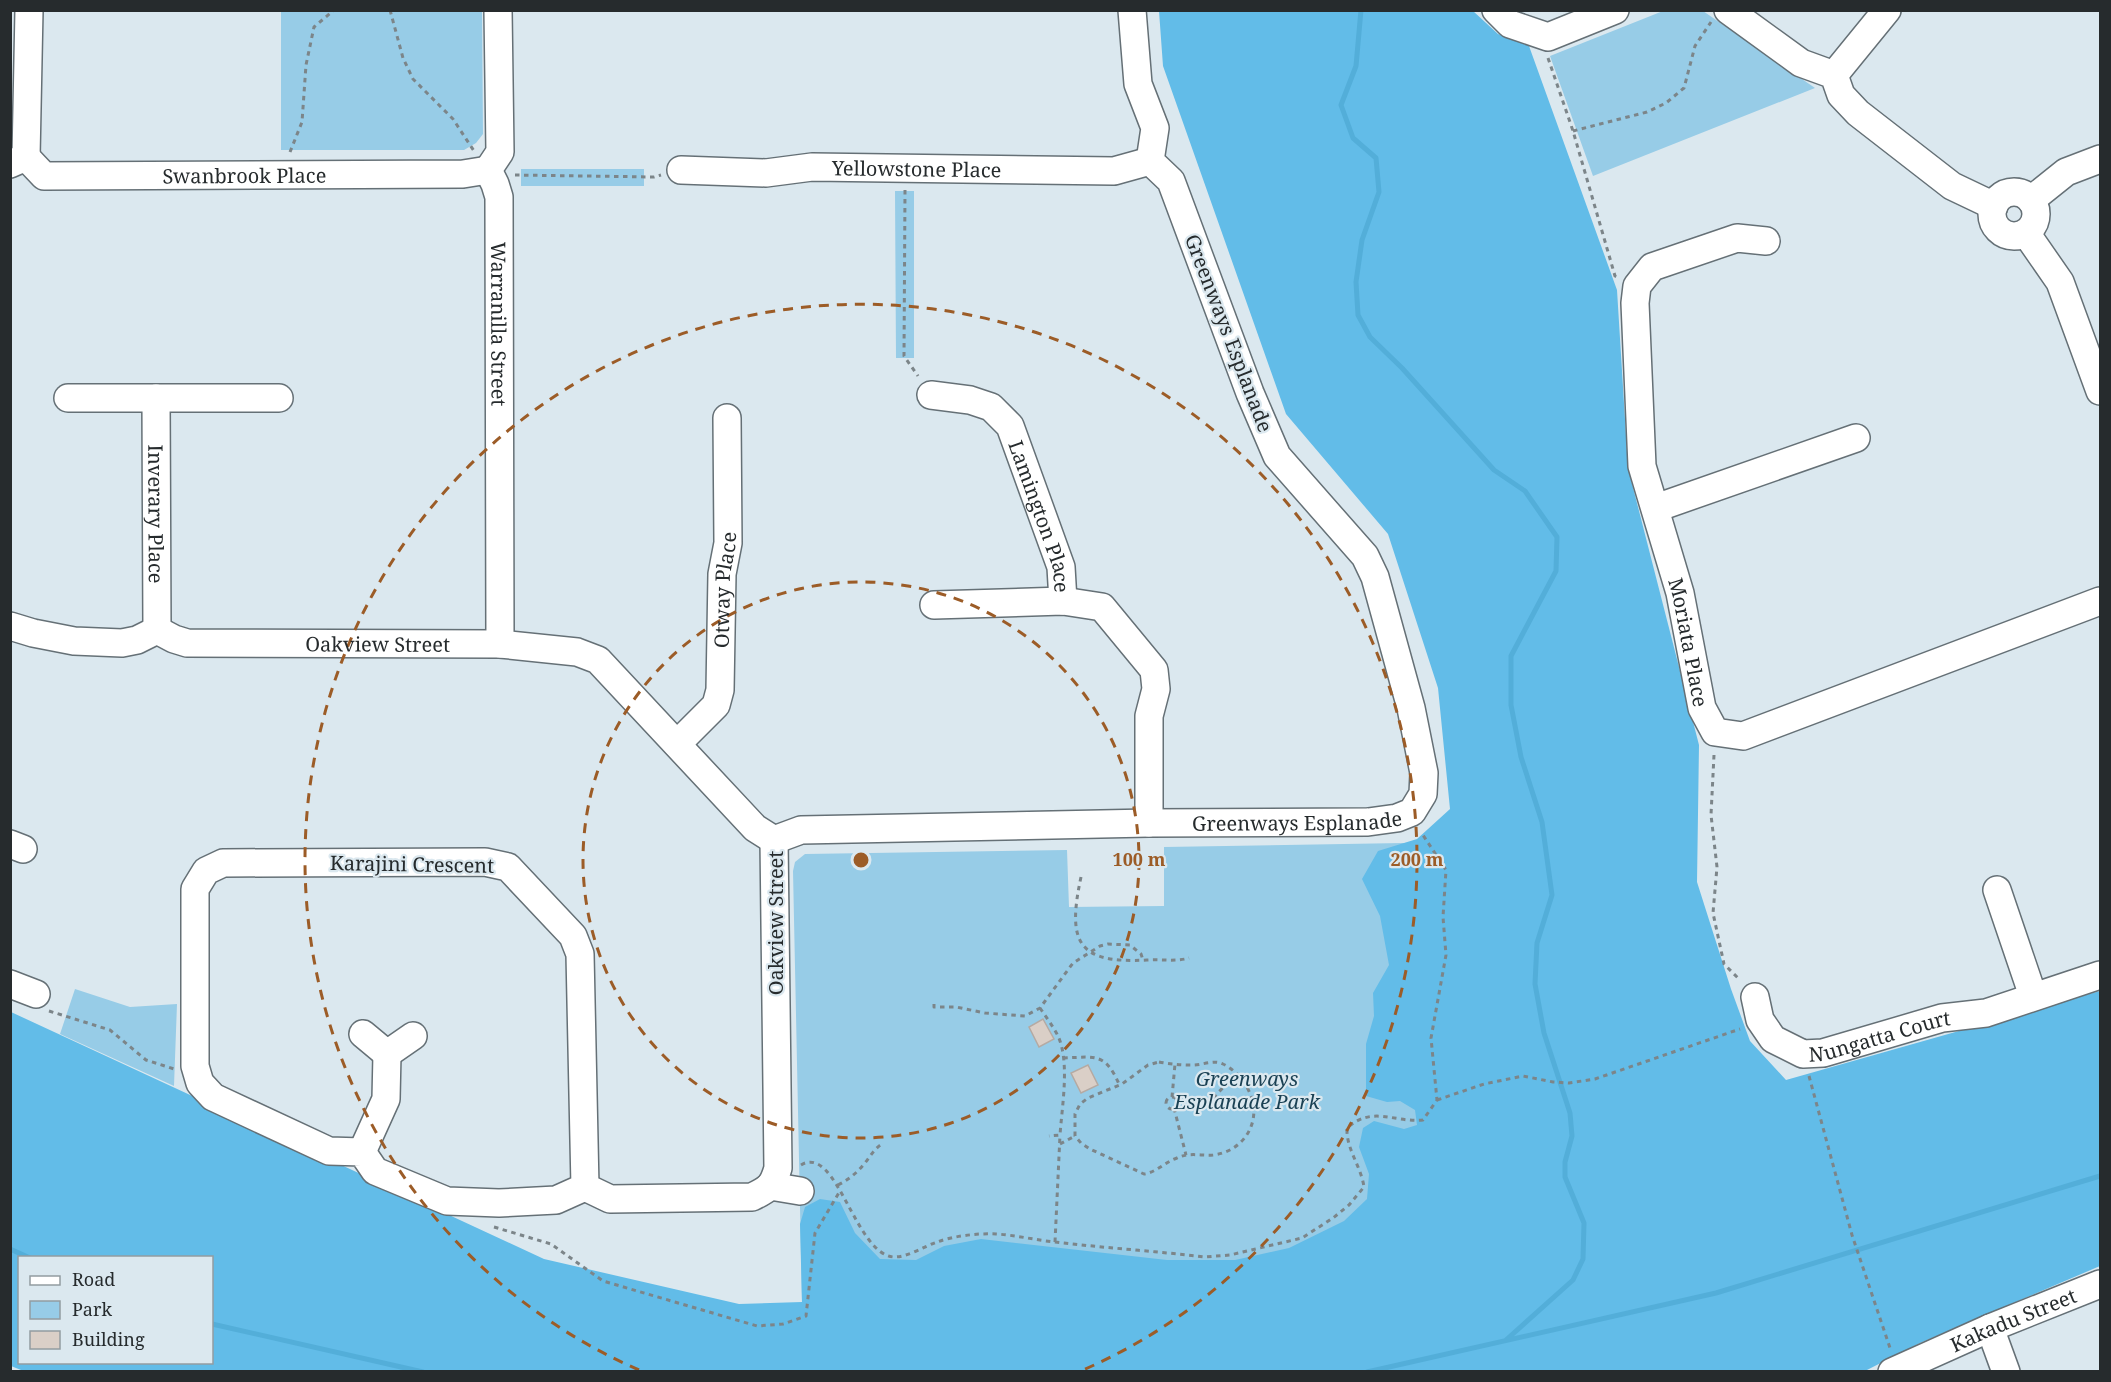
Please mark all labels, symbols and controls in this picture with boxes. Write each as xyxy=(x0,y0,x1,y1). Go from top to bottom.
street label: Yellowstone Place xyxy=(831,154,1002,183)
street label: Swanbrook Place xyxy=(162,161,326,189)
street label: Greenways Esplanade xyxy=(1179,230,1279,436)
street label: Warranilla Street xyxy=(486,242,513,406)
street label: Lamington Place xyxy=(1003,436,1076,593)
street label: Inverary Place xyxy=(143,444,170,584)
street label: Otway Place xyxy=(707,532,741,648)
street label: Moriata Place xyxy=(1663,574,1715,709)
street label: Oakview Street xyxy=(305,630,450,657)
street label: Greenways Esplanade xyxy=(1192,804,1404,836)
text: 100 m xyxy=(1113,847,1166,871)
text: 200 m xyxy=(1391,847,1444,871)
street label: Karajini Crescent xyxy=(330,849,494,879)
centre of rings xyxy=(851,850,871,870)
street label: Oakview Street xyxy=(762,851,789,995)
street label: Nungatta Court xyxy=(1808,1004,1952,1067)
park label: Greenways Esplanade Park xyxy=(1173,1065,1321,1115)
legend xyxy=(18,1256,213,1364)
text: Road xyxy=(72,1267,115,1291)
street label: Kakadu Street xyxy=(1946,1281,2080,1358)
text: Park xyxy=(72,1297,112,1321)
text: Building xyxy=(72,1327,145,1351)

